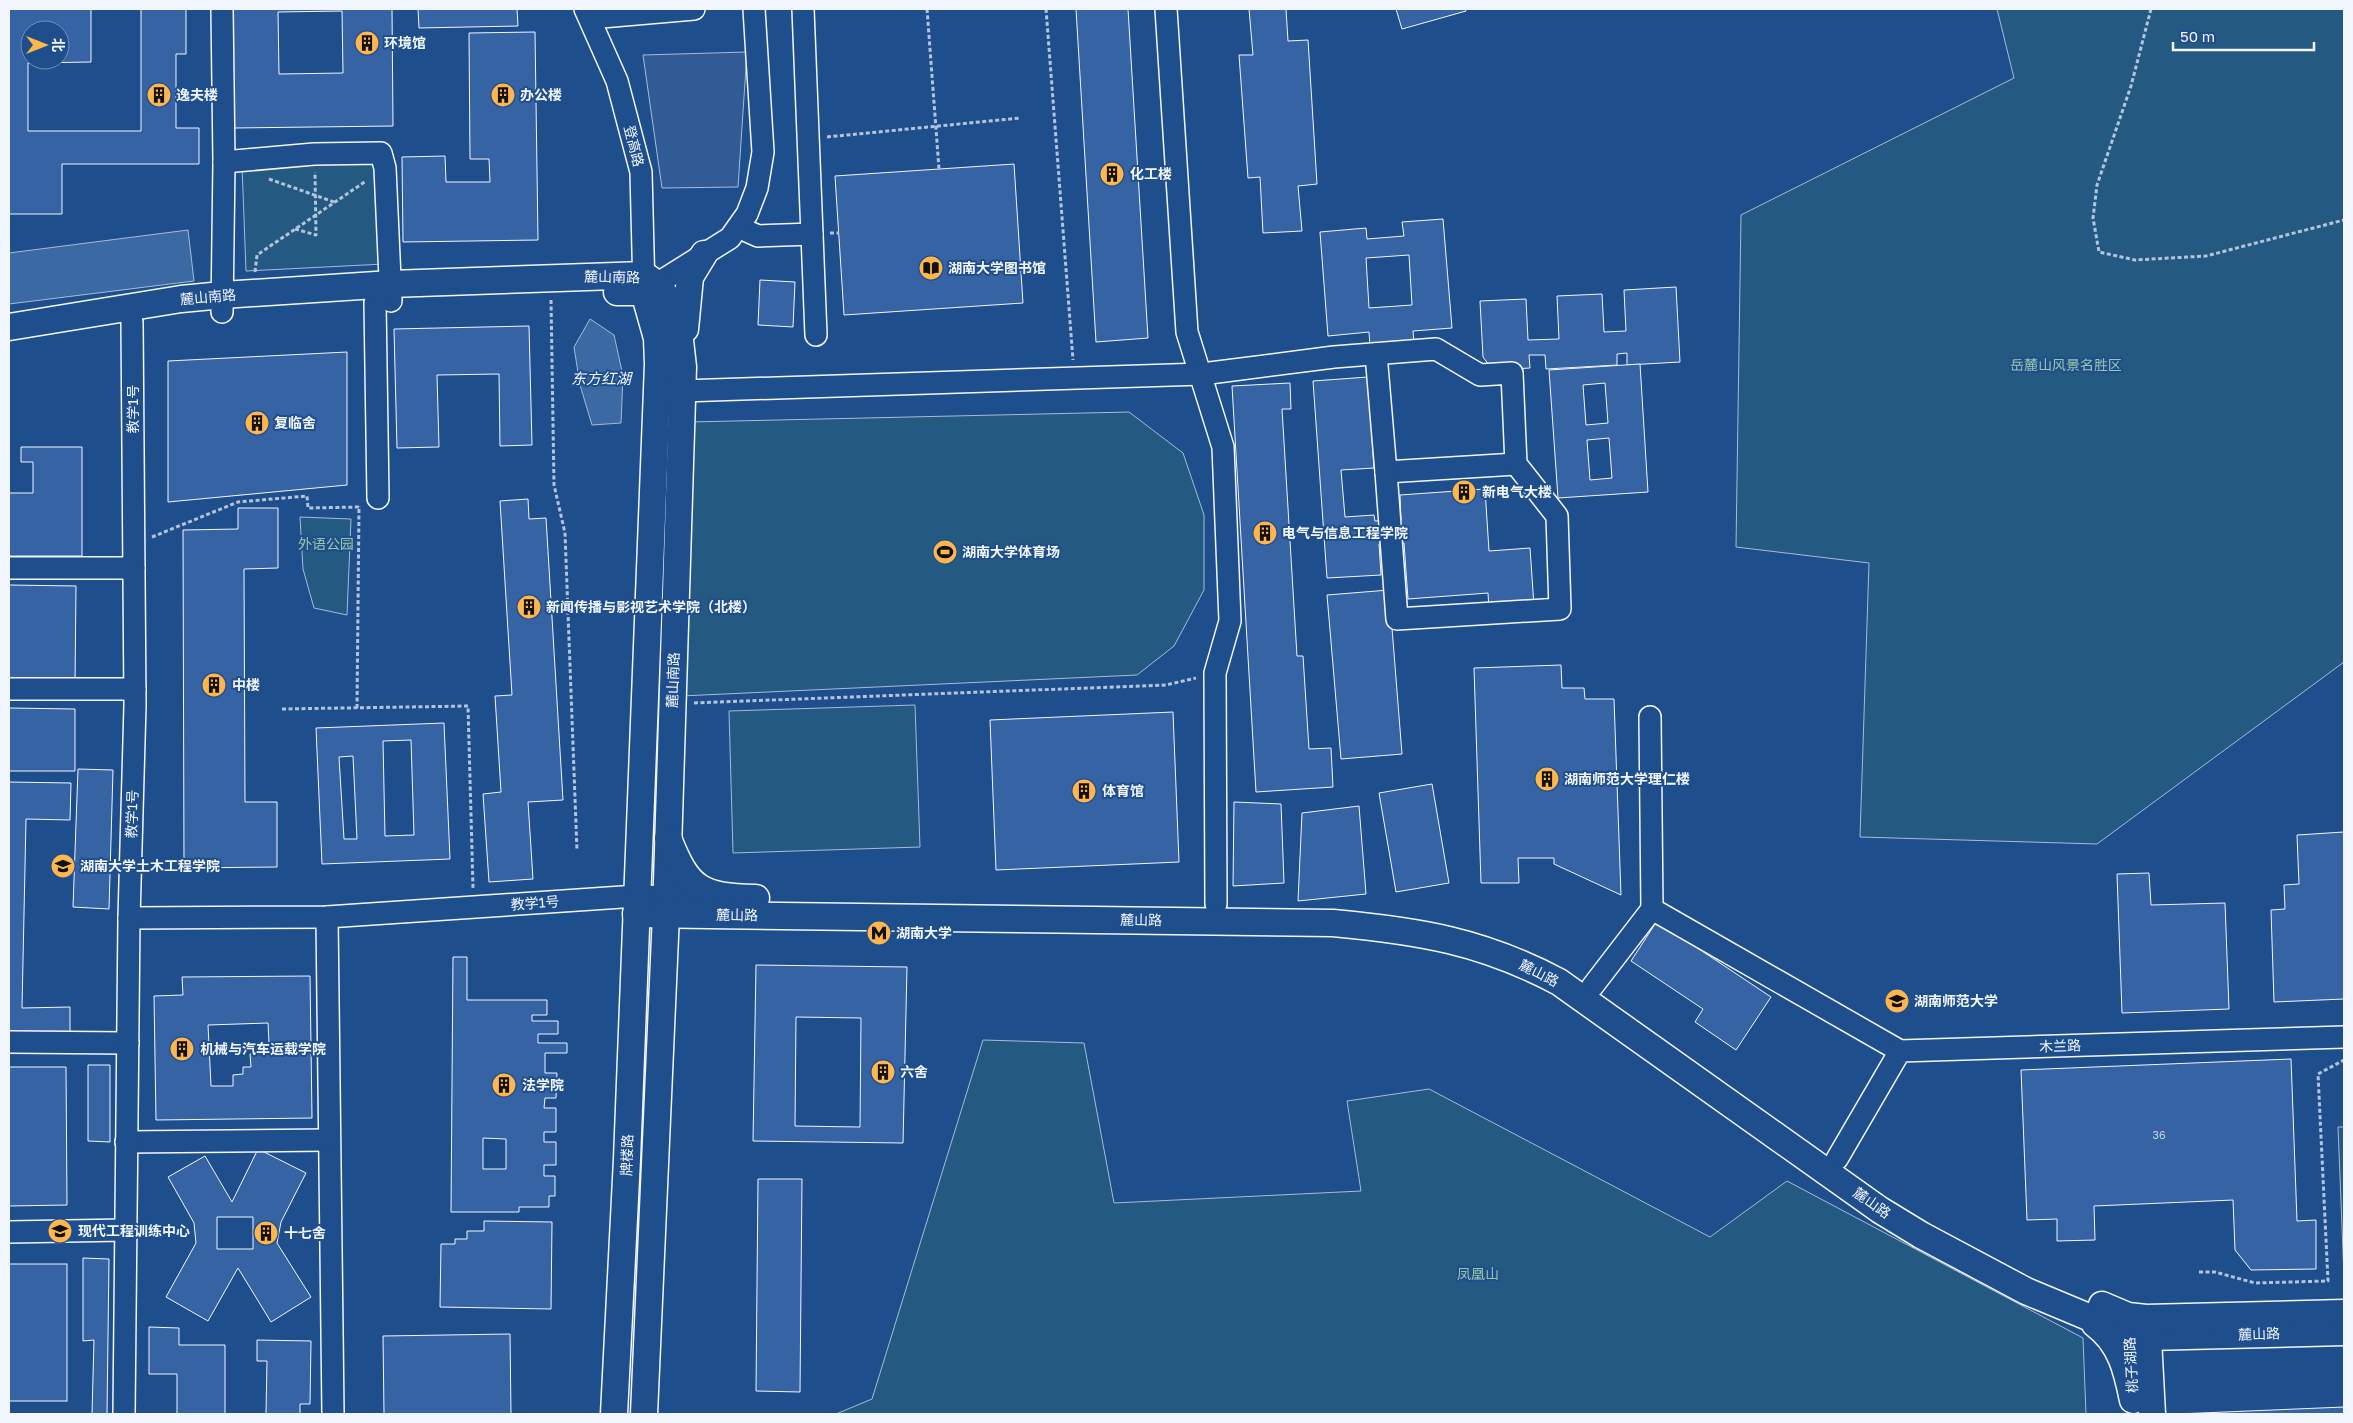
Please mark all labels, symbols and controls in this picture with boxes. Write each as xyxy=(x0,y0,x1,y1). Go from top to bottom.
north arrow xyxy=(20,20,70,70)
scale bar xyxy=(2173,20,2314,52)
text: 50 m xyxy=(2180,27,2215,45)
building icon: 环境馆 xyxy=(354,30,380,56)
place label: 环境馆 xyxy=(384,34,426,51)
text: 北 xyxy=(50,38,67,52)
building icon: 逸夫楼 xyxy=(146,82,172,108)
building icon: 办公楼 xyxy=(490,82,516,108)
place label: 逸夫楼 xyxy=(176,86,218,103)
place label: 办公楼 xyxy=(520,86,562,103)
street label: 登高路 xyxy=(621,123,648,168)
building icon: 化工楼 xyxy=(1099,161,1125,187)
place label: 化工楼 xyxy=(1130,165,1172,182)
library icon: 湖南大学图书馆 xyxy=(918,255,944,281)
place label: 湖南大学图书馆 xyxy=(948,259,1046,276)
street label: 麓山南路 xyxy=(584,268,640,285)
street label: 麓山南路 xyxy=(179,286,237,307)
park label: 岳麓山风景名胜区 xyxy=(2010,356,2122,373)
water label: 东方红湖 xyxy=(571,369,633,387)
street label: 教学1号 xyxy=(124,385,141,433)
building icon: 复临舍 xyxy=(244,410,270,436)
place label: 复临舍 xyxy=(274,414,316,431)
building icon: 新电气大楼 xyxy=(1451,479,1477,505)
place label: 新电气大楼 xyxy=(1482,483,1552,500)
building icon: 电气与信息工程学院 xyxy=(1252,520,1278,546)
place label: 电气与信息工程学院 xyxy=(1282,524,1408,541)
park label: 外语公园 xyxy=(298,535,354,552)
sports icon: 湖南大学体育场 xyxy=(932,539,958,565)
place label: 湖南大学体育场 xyxy=(962,543,1060,560)
building icon: 新闻传播与影视艺术学院（北楼） xyxy=(516,594,542,620)
place label: 新闻传播与影视艺术学院（北楼） xyxy=(546,598,756,615)
street label: 麓山南路 xyxy=(663,652,682,708)
building icon: 中楼 xyxy=(201,672,227,698)
place label: 中楼 xyxy=(232,676,260,693)
building icon: 湖南师范大学理仁楼 xyxy=(1534,766,1560,792)
place label: 湖南师范大学理仁楼 xyxy=(1564,770,1690,787)
building icon: 体育馆 xyxy=(1071,778,1097,804)
place label: 体育馆 xyxy=(1102,782,1144,799)
street label: 教学1号 xyxy=(122,789,141,839)
school or university icon: 湖南大学土木工程学院 xyxy=(50,853,76,879)
place label: 湖南大学土木工程学院 xyxy=(80,857,220,874)
street label: 教学1号 xyxy=(510,892,560,913)
street label: 麓山路 xyxy=(716,906,758,923)
street label: 麓山路 xyxy=(1120,911,1162,928)
metro station icon: 湖南大学 xyxy=(866,920,892,946)
place label: 湖南大学 xyxy=(896,924,952,941)
street label: 麓山路 xyxy=(1517,955,1562,990)
school or university icon: 湖南师范大学 xyxy=(1884,988,1910,1014)
place label: 湖南师范大学 xyxy=(1914,992,1998,1009)
building icon: 机械与汽车运载学院 xyxy=(169,1036,195,1062)
street label: 木兰路 xyxy=(2039,1036,2081,1055)
place label: 机械与汽车运载学院 xyxy=(200,1040,326,1057)
building icon: 六舍 xyxy=(870,1059,896,1085)
place label: 六舍 xyxy=(900,1063,928,1080)
building icon: 法学院 xyxy=(491,1072,517,1098)
place label: 法学院 xyxy=(522,1076,564,1093)
house number: 36 xyxy=(2152,1128,2166,1141)
street label: 牌楼路 xyxy=(617,1134,636,1176)
street label: 麓山路 xyxy=(1850,1184,1894,1222)
school or university icon: 现代工程训练中心 xyxy=(47,1218,73,1244)
building icon: 十七舍 xyxy=(253,1220,279,1246)
place label: 现代工程训练中心 xyxy=(78,1222,190,1239)
place label: 十七舍 xyxy=(284,1224,326,1241)
park label: 凤凰山 xyxy=(1457,1265,1499,1282)
street label: 麓山路 xyxy=(2238,1324,2280,1343)
street label: 桃子湖路 xyxy=(2121,1337,2140,1393)

